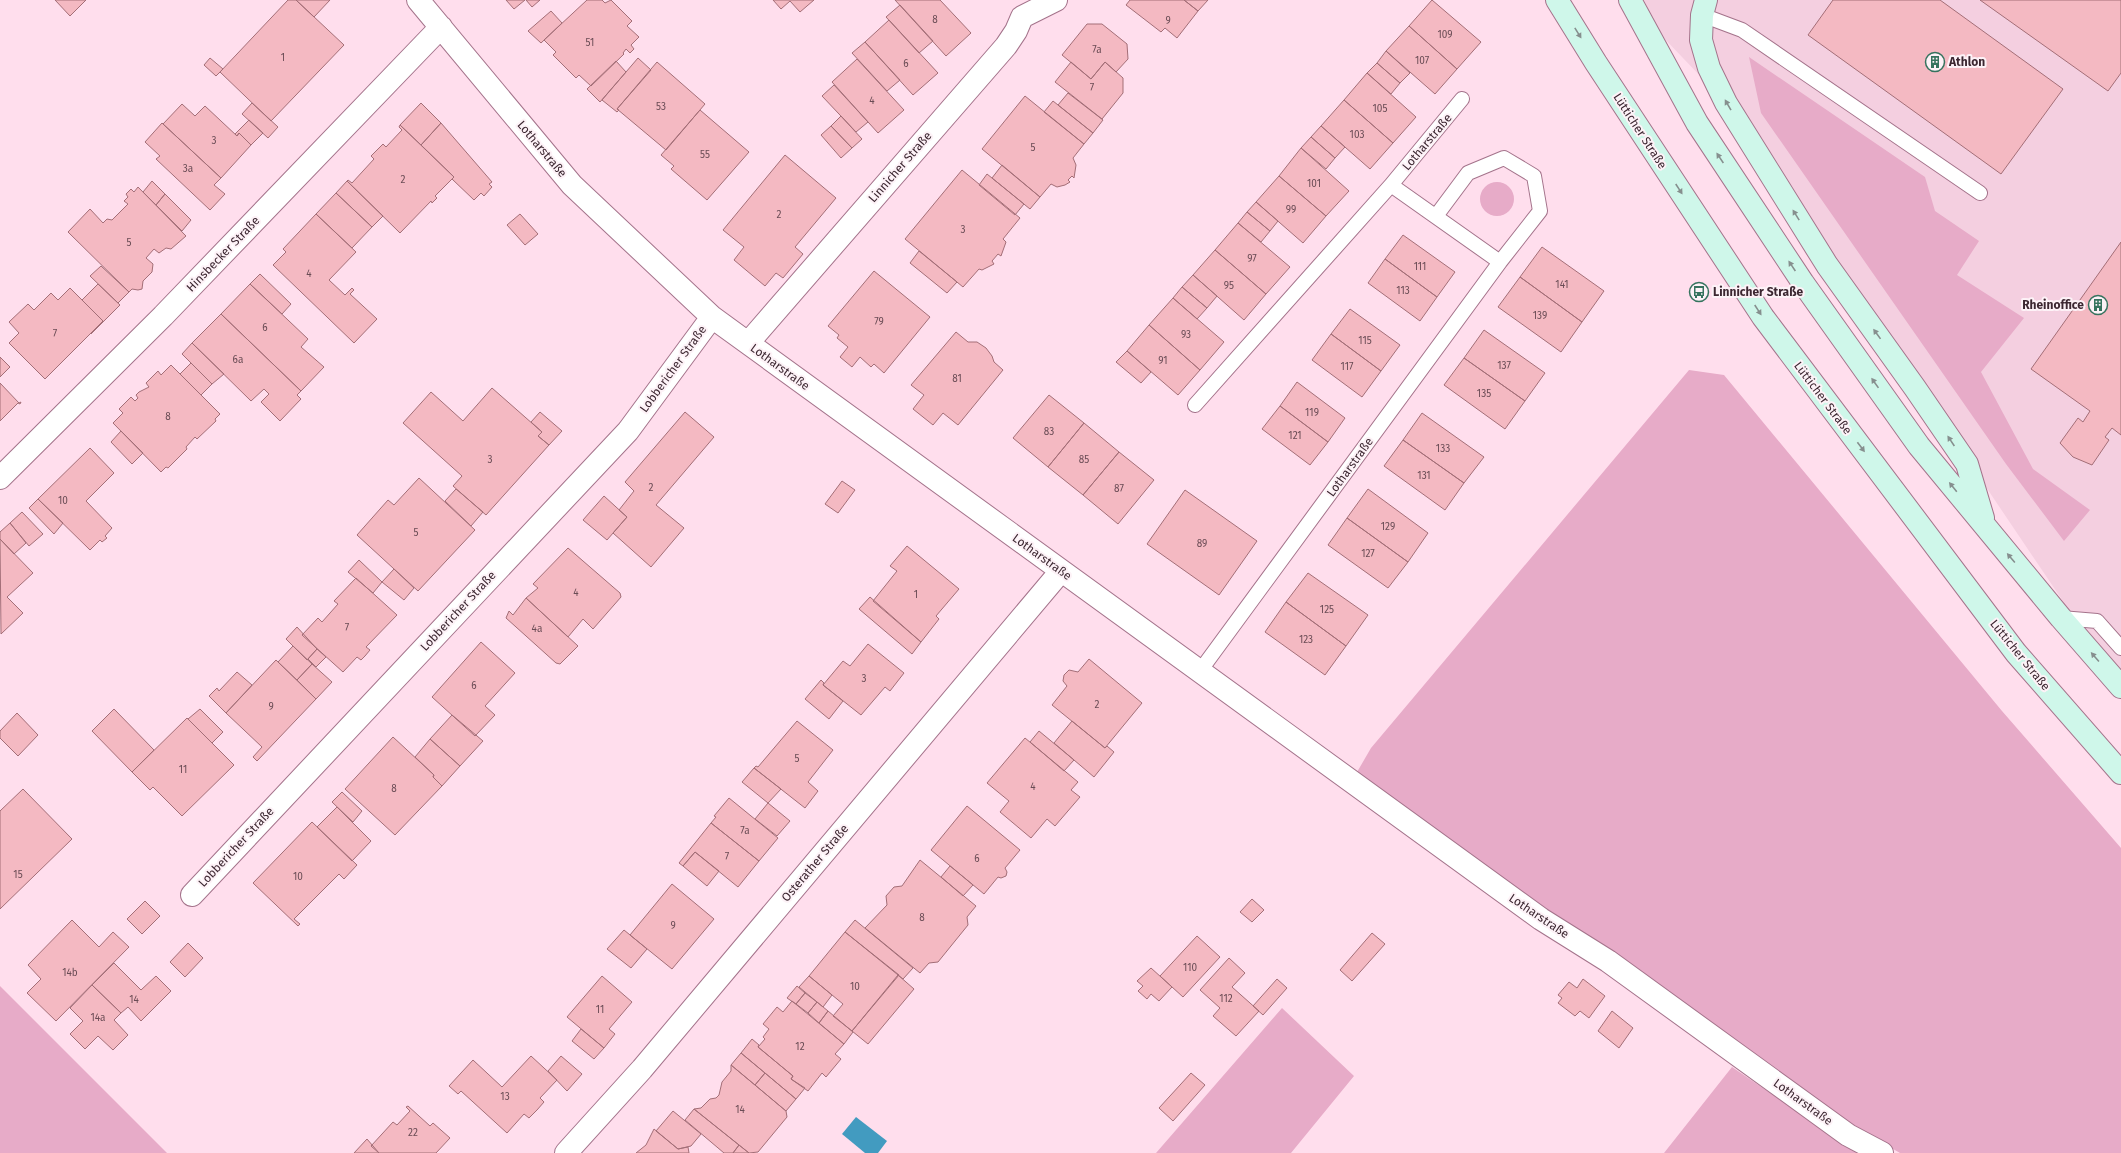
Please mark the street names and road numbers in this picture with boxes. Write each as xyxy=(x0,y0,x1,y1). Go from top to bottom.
street label: Lütticher Straße xyxy=(1610,91,1670,171)
street label: Lotharstraße xyxy=(1399,111,1455,173)
street label: Lotharstraße xyxy=(514,118,570,180)
street label: Linnicher Straße xyxy=(865,129,935,205)
street label: Hinsbecker Straße xyxy=(183,213,263,295)
street label: Lobbericher Straße xyxy=(637,323,709,415)
street label: Lotharstraße xyxy=(748,341,812,393)
street label: Lütticher Straße xyxy=(1791,359,1855,437)
street label: Lotharstraße xyxy=(1324,435,1376,499)
street label: Lotharstraße xyxy=(1010,531,1074,583)
street label: Lobbericher Straße xyxy=(417,568,499,654)
street label: Lütticher Straße xyxy=(1987,617,2053,693)
street label: Lobbericher Straße xyxy=(195,804,277,890)
street label: Osterather Straße xyxy=(779,822,851,904)
street label: Lotharstraße xyxy=(1506,891,1572,941)
street label: Lotharstraße xyxy=(1771,1076,1835,1128)

